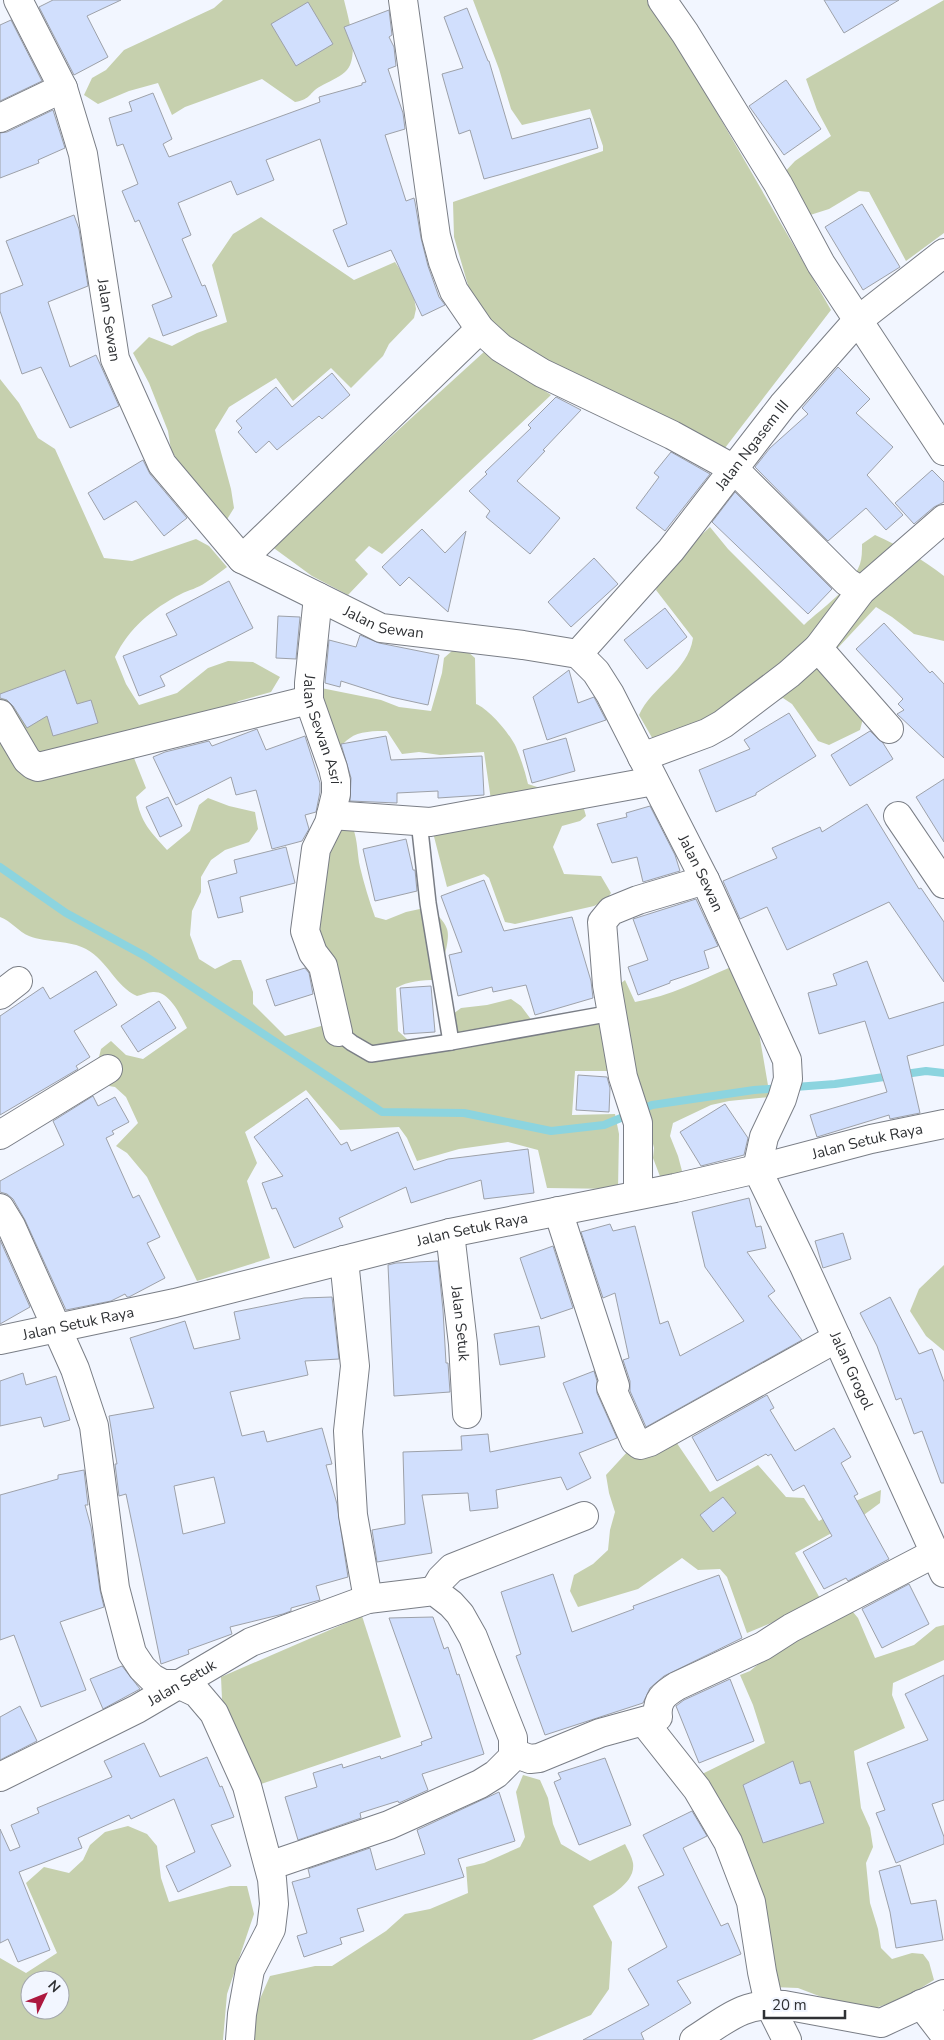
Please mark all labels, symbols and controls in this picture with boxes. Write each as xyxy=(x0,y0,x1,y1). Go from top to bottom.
street label: Jalan Sewan xyxy=(92,276,125,363)
street label: Jalan Ngasem III xyxy=(710,396,793,495)
street label: Jalan Sewan xyxy=(339,601,425,643)
street label: Jalan Sewan Asri xyxy=(299,672,346,784)
street label: Jalan Sewan xyxy=(673,830,728,915)
street label: Jalan Setuk Raya xyxy=(809,1119,924,1164)
street label: Jalan Setuk Raya xyxy=(413,1208,529,1251)
street label: Jalan Setuk xyxy=(446,1283,474,1362)
street label: Jalan Setuk Raya xyxy=(20,1302,136,1345)
street label: Jalan Grogol xyxy=(825,1327,878,1413)
street label: Jalan Setuk xyxy=(143,1654,220,1711)
north arrow xyxy=(20,1970,70,2020)
text: N xyxy=(44,1976,65,1997)
scale bar xyxy=(764,1988,845,2020)
text: 20 m xyxy=(772,1995,807,2015)

